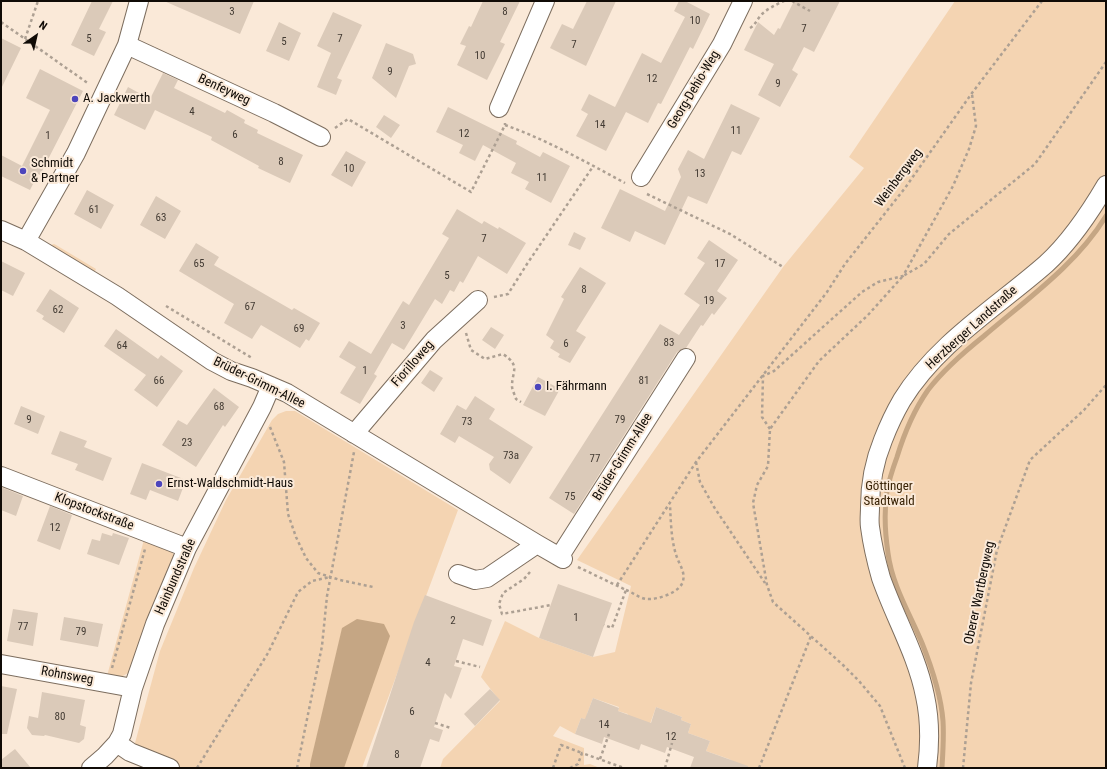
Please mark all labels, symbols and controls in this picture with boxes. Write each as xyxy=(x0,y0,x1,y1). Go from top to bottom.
house number: 3 xyxy=(229,5,235,19)
house number: 8 xyxy=(502,5,508,19)
house number: 10 xyxy=(690,14,700,28)
north arrow xyxy=(16,16,56,56)
text: N xyxy=(37,18,49,33)
house number: 7 xyxy=(801,22,807,36)
house number: 5 xyxy=(86,32,92,46)
house number: 7 xyxy=(337,32,343,46)
house number: 5 xyxy=(281,35,287,49)
house number: 7 xyxy=(571,38,577,52)
street label: Georg-Dehio-Weg xyxy=(665,48,723,132)
house number: 10 xyxy=(475,49,485,63)
house number: 9 xyxy=(387,65,393,79)
street label: Benfeyweg xyxy=(195,71,253,109)
house number: 12 xyxy=(647,72,657,86)
house number: 9 xyxy=(775,77,781,91)
place label: A. Jackwerth xyxy=(83,91,150,107)
marker: A. Jackwerth xyxy=(70,94,80,104)
house number: 4 xyxy=(189,105,195,119)
house number: 14 xyxy=(595,118,605,132)
house number: 11 xyxy=(731,124,741,138)
house number: 12 xyxy=(459,127,469,141)
house number: 6 xyxy=(232,128,238,142)
house number: 1 xyxy=(45,129,51,143)
street label: Weinbergweg xyxy=(872,146,926,210)
house number: 8 xyxy=(278,155,284,169)
place label: Schmidt & Partner xyxy=(31,156,79,187)
house number: 10 xyxy=(344,162,354,176)
marker: Schmidt & Partner xyxy=(18,166,28,176)
house number: 13 xyxy=(695,167,705,181)
house number: 11 xyxy=(537,171,547,185)
house number: 61 xyxy=(89,203,99,217)
house number: 63 xyxy=(156,211,166,225)
house number: 7 xyxy=(481,232,487,246)
house number: 65 xyxy=(194,257,204,271)
house number: 17 xyxy=(715,257,725,271)
house number: 5 xyxy=(444,269,450,283)
house number: 8 xyxy=(581,283,587,297)
street label: Herzberger Landstraße xyxy=(923,283,1021,373)
house number: 19 xyxy=(704,294,714,308)
house number: 67 xyxy=(245,300,255,314)
house number: 62 xyxy=(53,303,63,317)
house number: 3 xyxy=(400,319,406,333)
house number: 69 xyxy=(294,322,304,336)
house number: 83 xyxy=(664,336,674,350)
house number: 6 xyxy=(563,337,569,351)
street label: Fiorilloweg xyxy=(389,338,437,390)
house number: 64 xyxy=(117,339,127,353)
street label: Brüder-Grimm-Allee xyxy=(211,354,307,412)
house number: 1 xyxy=(362,364,368,378)
house number: 66 xyxy=(154,374,164,388)
house number: 81 xyxy=(639,374,649,388)
place label: I. Fährmann xyxy=(546,379,607,395)
marker: I. Fährmann xyxy=(533,382,543,392)
house number: 68 xyxy=(214,400,224,414)
street label: Brüder-Grimm-Allee xyxy=(590,410,656,504)
house number: 9 xyxy=(26,413,32,427)
house number: 79 xyxy=(615,413,625,427)
house number: 73 xyxy=(462,415,472,429)
house number: 23 xyxy=(182,436,192,450)
house number: 73a xyxy=(503,449,519,463)
house number: 77 xyxy=(590,452,600,466)
place label: Ernst-Waldschmidt-Haus xyxy=(167,476,293,492)
marker: Ernst-Waldschmidt-Haus xyxy=(154,479,164,489)
park label: Göttinger Stadtwald xyxy=(863,479,915,510)
street label: Klopstockstraße xyxy=(52,490,136,534)
house number: 75 xyxy=(565,490,575,504)
house number: 12 xyxy=(50,521,60,535)
street label: Hainbundstraße xyxy=(152,537,200,617)
street label: Oberer Wartbergweg xyxy=(961,540,999,646)
house number: 1 xyxy=(573,611,579,625)
house number: 2 xyxy=(450,614,456,628)
house number: 77 xyxy=(18,620,28,634)
house number: 79 xyxy=(76,625,86,639)
house number: 4 xyxy=(425,656,431,670)
street label: Rohnsweg xyxy=(40,664,94,688)
house number: 6 xyxy=(409,705,415,719)
house number: 80 xyxy=(55,710,65,724)
house number: 14 xyxy=(599,718,609,732)
house number: 12 xyxy=(666,730,676,744)
house number: 8 xyxy=(394,748,400,762)

